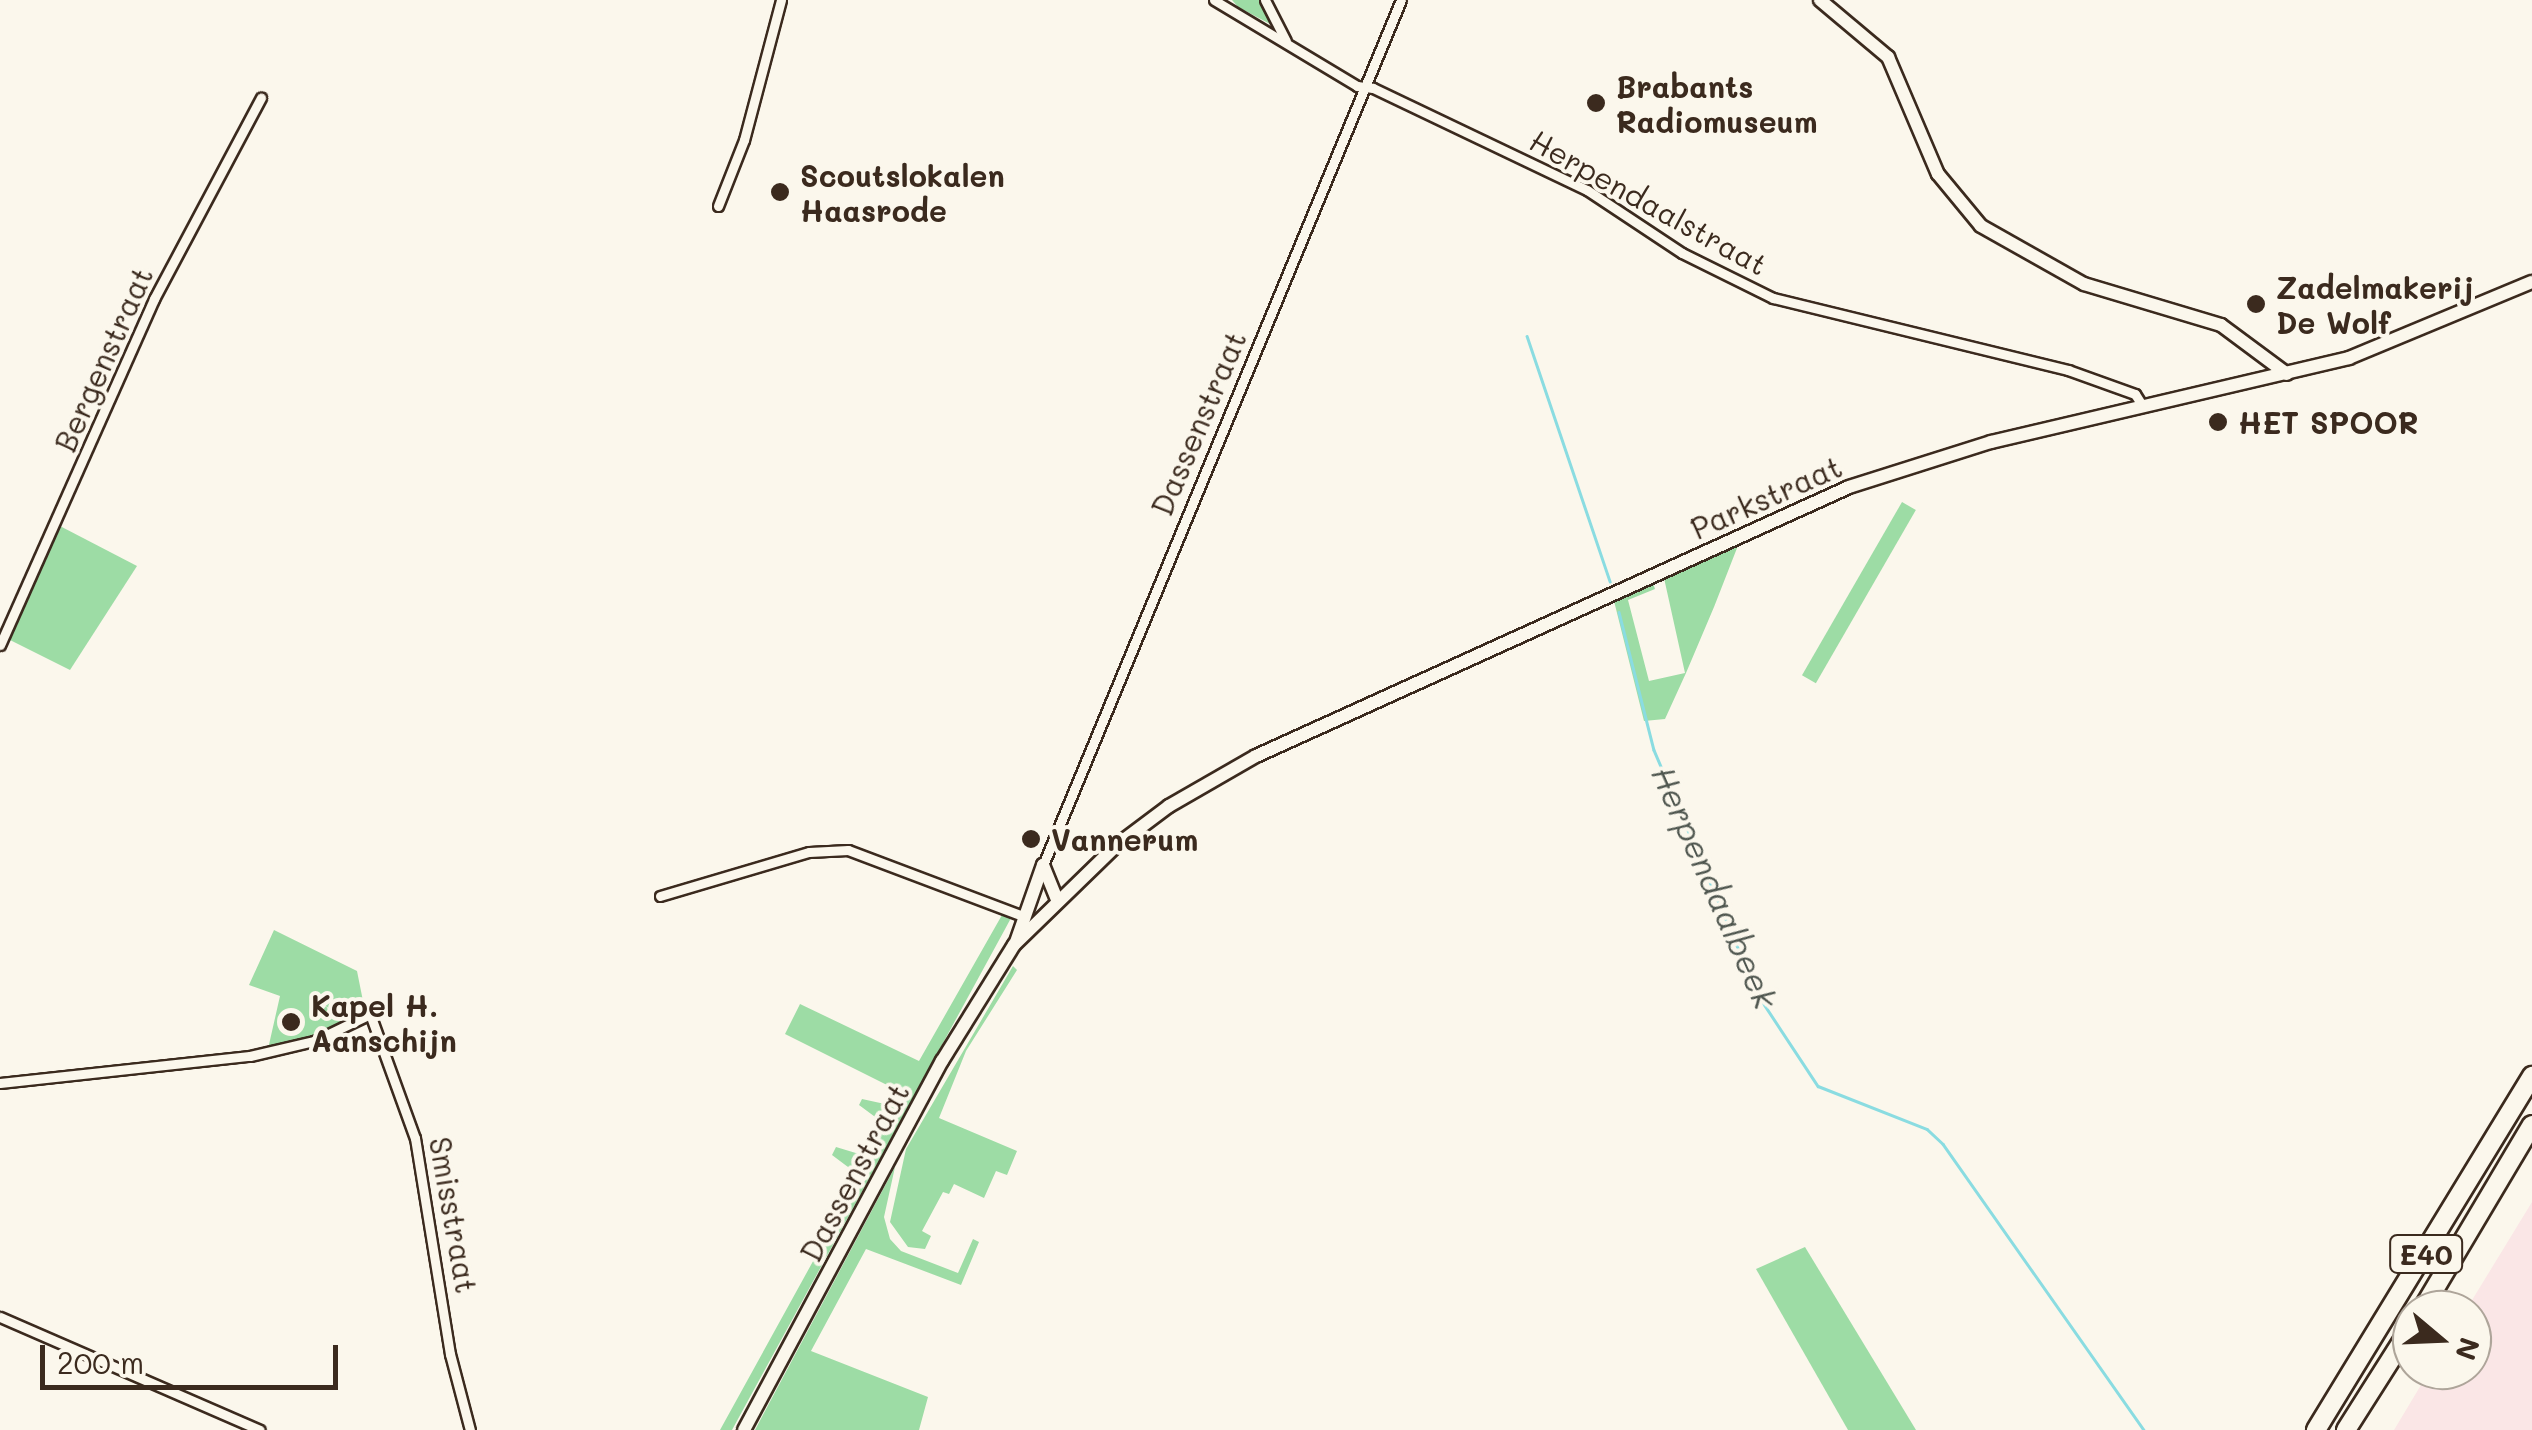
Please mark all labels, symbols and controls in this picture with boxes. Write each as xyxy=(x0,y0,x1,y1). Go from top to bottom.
place label: Brabants Radiomuseum xyxy=(1616,68,1818,138)
marker: Brabants Radiomuseum xyxy=(1585,92,1607,114)
street label: Herpendaalstraat xyxy=(1524,122,1774,282)
place label: Scoutslokalen Haasrode xyxy=(800,157,1005,228)
marker: Scoutslokalen Haasrode xyxy=(769,181,791,203)
street label: Bergenstraat xyxy=(46,261,160,457)
place label: Zadelmakerij De Wolf xyxy=(2276,269,2474,340)
marker: Zadelmakerij De Wolf xyxy=(2245,293,2267,315)
street label: Dassenstraat xyxy=(1143,325,1253,521)
place label: HET SPOOR xyxy=(2238,404,2419,440)
marker: HET SPOOR xyxy=(2207,411,2229,433)
street label: Parkstraat xyxy=(1685,448,1847,546)
water label: Herpendaalbeek xyxy=(1644,760,1786,1014)
place label: Vannerum xyxy=(1051,821,1198,857)
marker: Vannerum xyxy=(1020,828,1042,850)
place label: Kapel H. Aanschijn xyxy=(311,987,457,1058)
marker: Kapel H. Aanschijn xyxy=(280,1011,302,1033)
street label: Dassenstraat xyxy=(792,1077,916,1267)
street label: Smisstraat xyxy=(423,1134,485,1296)
road number: E40 xyxy=(2388,1231,2464,1277)
north arrow xyxy=(2392,1290,2492,1390)
scale bar xyxy=(45,1325,342,1387)
text: N xyxy=(2448,1333,2489,1365)
text: 200 m xyxy=(57,1342,144,1382)

